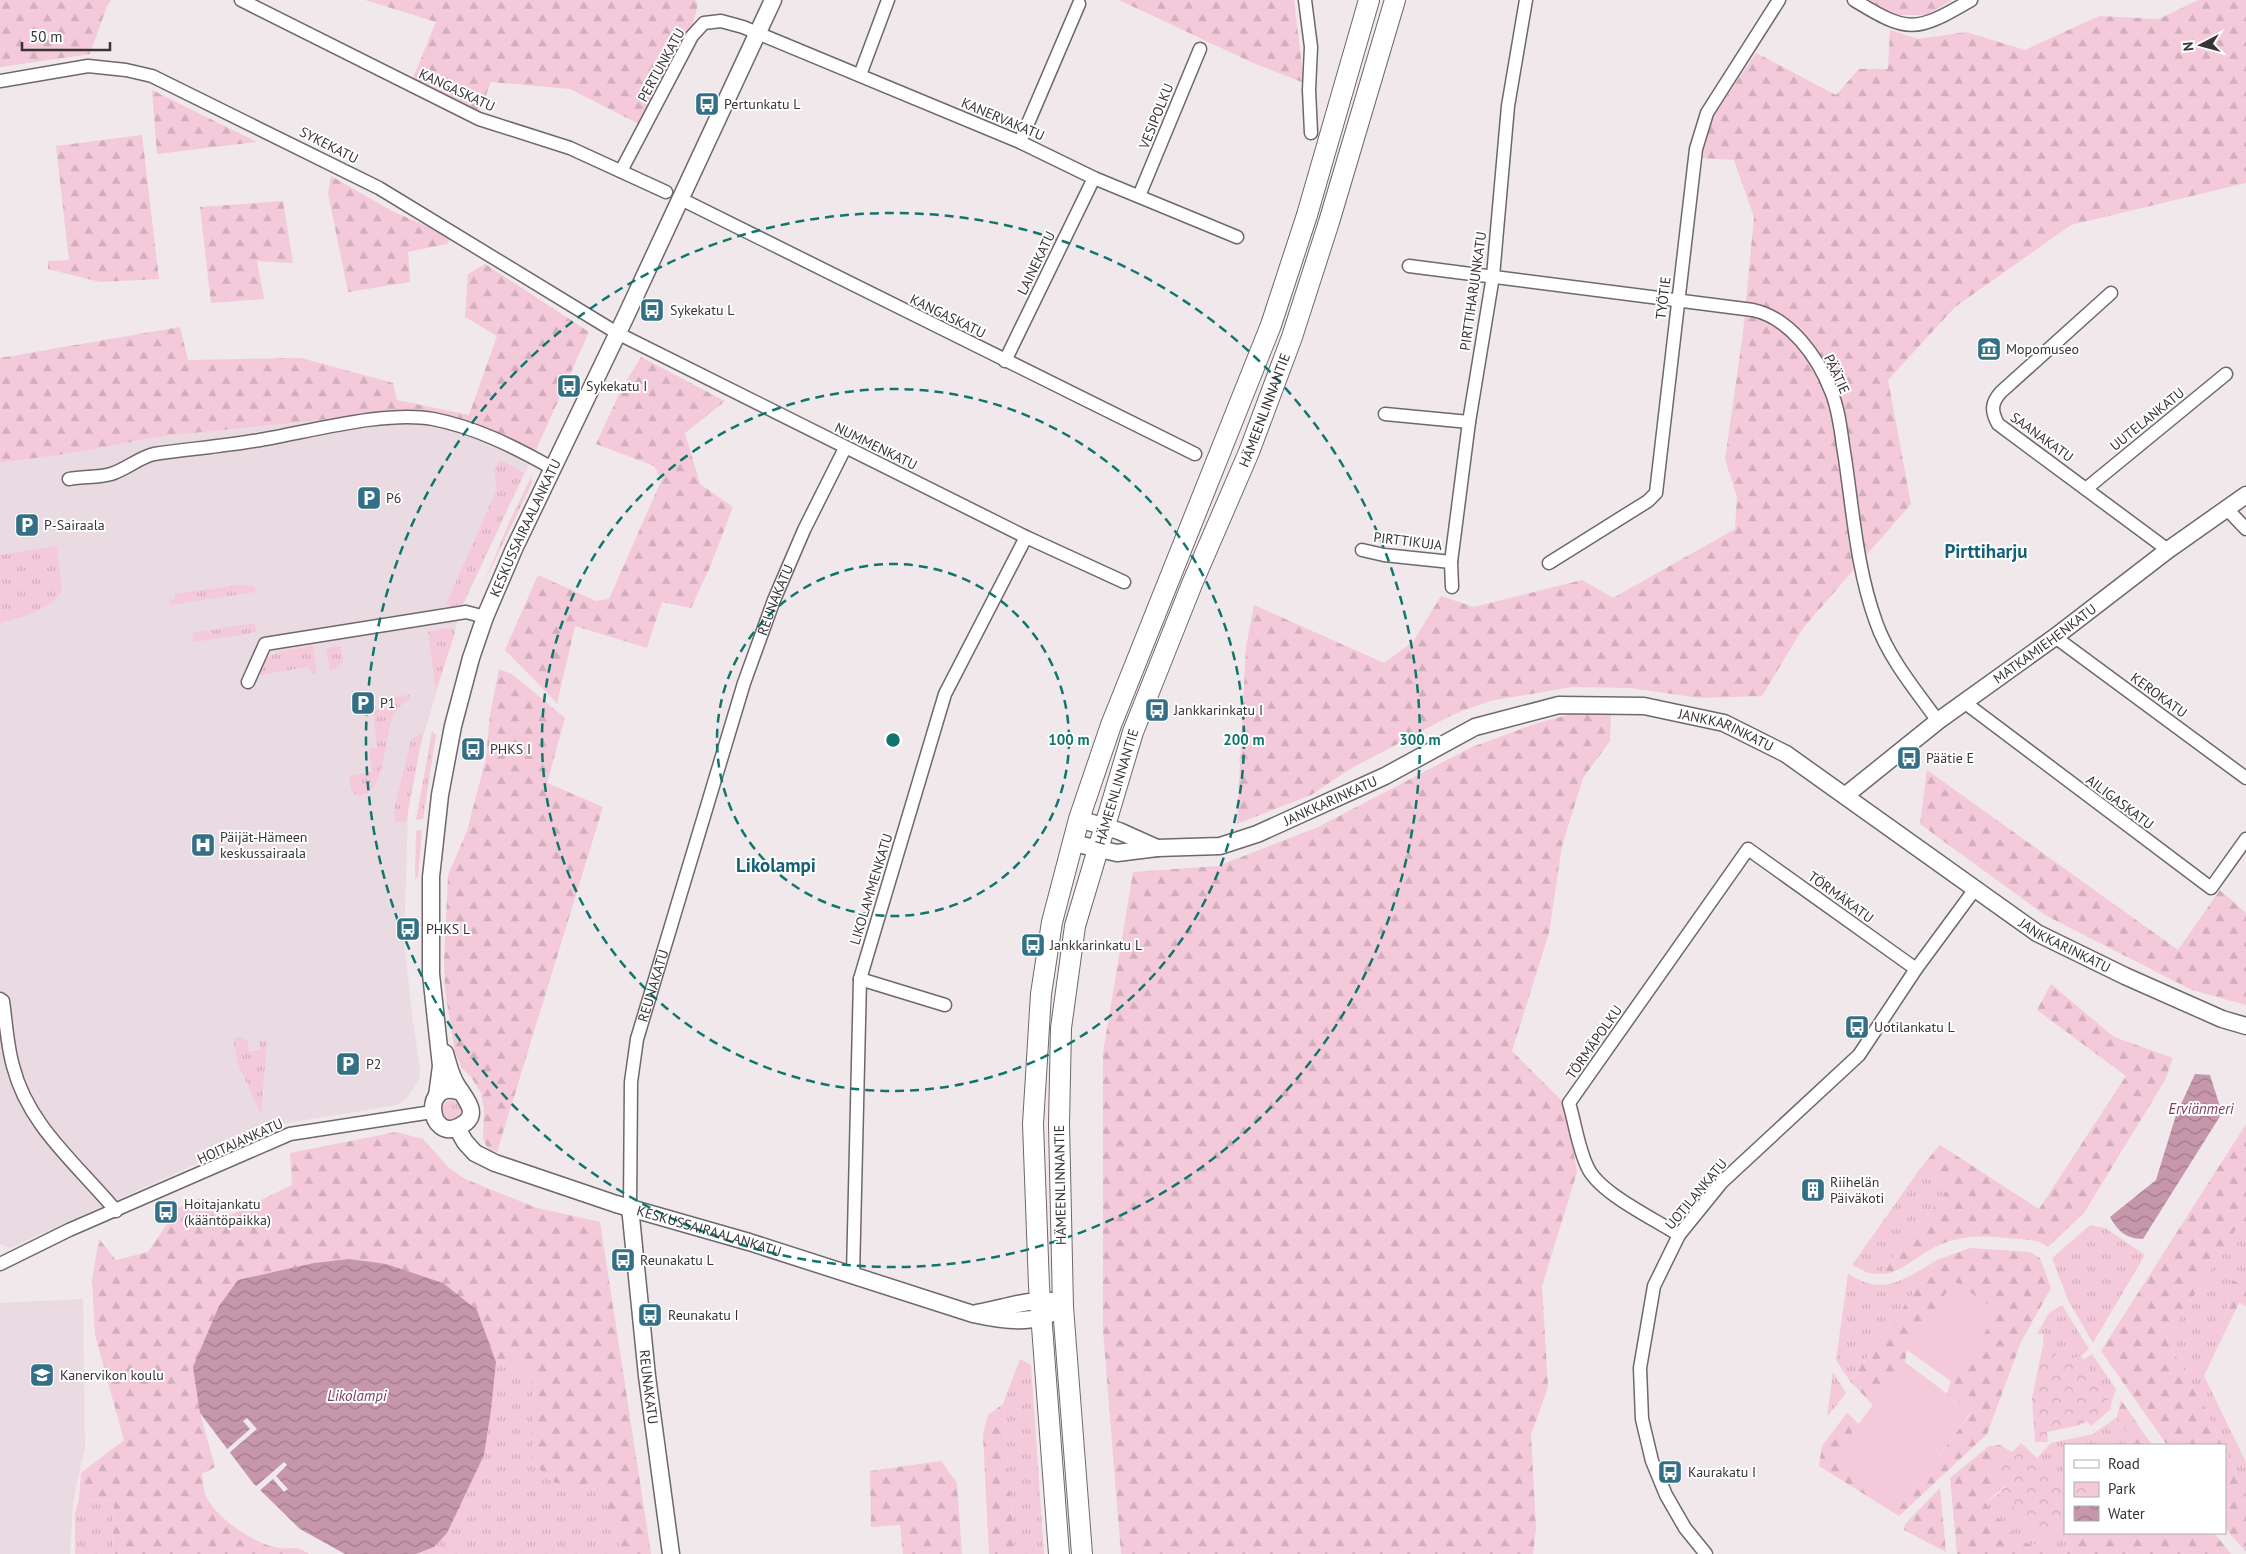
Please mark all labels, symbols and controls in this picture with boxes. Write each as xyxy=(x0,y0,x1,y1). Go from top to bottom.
scale bar xyxy=(22,20,110,52)
north arrow xyxy=(2176,20,2226,70)
street label: PERTUNKATU xyxy=(633,25,689,105)
text: 50 m xyxy=(30,27,63,46)
text: N xyxy=(2179,41,2198,52)
street label: KANGASKATU xyxy=(416,64,498,116)
street label: VESIPOLKU xyxy=(1134,81,1177,152)
bus stop icon: Pertunkatu L xyxy=(694,91,720,117)
street label: KANERVAKATU xyxy=(959,93,1047,145)
place label: Pertunkatu L xyxy=(724,95,800,113)
street label: SYKEKATU xyxy=(297,123,361,167)
street label: LAINEKATU xyxy=(1013,228,1059,298)
street label: PIRTTIHARJUNKATU xyxy=(1456,230,1490,352)
street label: TYÖTIE xyxy=(1651,276,1675,320)
street label: KANGASKATU xyxy=(907,290,989,342)
bus stop icon: Sykekatu L xyxy=(639,297,665,323)
place label: Sykekatu L xyxy=(670,301,735,319)
museum icon: Mopomuseo xyxy=(1976,336,2002,362)
place label: Mopomuseo xyxy=(2006,340,2079,358)
street label: HÄMEENLINNANTIE xyxy=(1235,351,1294,470)
street label: PÄÄTIE xyxy=(1820,351,1854,397)
bus stop icon: Sykekatu I xyxy=(556,373,582,399)
place label: Sykekatu I xyxy=(586,377,647,395)
street label: UUTELANKATU xyxy=(2106,383,2188,455)
street label: SAANAKATU xyxy=(2007,408,2077,466)
street label: NUMMENKATU xyxy=(832,418,920,474)
street label: KESKUSSAIRAALANKATU xyxy=(486,456,565,600)
parking icon: P6 xyxy=(356,485,382,511)
place label: P6 xyxy=(386,489,401,507)
parking icon: P-Sairaala xyxy=(14,512,40,538)
place label: P-Sairaala xyxy=(44,516,105,534)
street label: PIRTTIKUJA xyxy=(1373,528,1444,554)
district label: Pirttiharju xyxy=(1944,539,2028,563)
street label: REUNAKATU xyxy=(753,561,797,638)
street label: MATKAMIEHENKATU xyxy=(1990,599,2100,687)
street label: KEROKATU xyxy=(2127,668,2191,722)
parking icon: P1 xyxy=(350,690,376,716)
place label: P1 xyxy=(380,694,395,712)
bus stop icon: Jankkarinkatu I xyxy=(1144,697,1170,723)
place label: Jankkarinkatu I xyxy=(1173,701,1263,719)
street label: JANKKARINKATU xyxy=(1676,704,1777,755)
street label: HÄMEENLINNANTIE xyxy=(1091,727,1142,847)
text: 100 m xyxy=(1048,730,1090,749)
text: 200 m xyxy=(1223,730,1265,749)
text: 300 m xyxy=(1399,730,1441,749)
centre of rings xyxy=(884,731,902,749)
bus stop icon: PHKS I xyxy=(460,736,486,762)
place label: PHKS I xyxy=(490,740,531,758)
bus stop icon: Päätie E xyxy=(1896,745,1922,771)
place label: Päätie E xyxy=(1926,749,1974,767)
street label: AILIGASKATU xyxy=(2083,771,2157,833)
street label: JANKKARINKATU xyxy=(1280,772,1380,830)
place label: Päijät-Hämeen keskussairaala xyxy=(220,828,308,862)
street label: LIKOLAMMENKATU xyxy=(845,831,897,947)
hospital icon: Päijät-Hämeen keskussairaala xyxy=(190,832,216,858)
district label: Likolampi xyxy=(736,853,816,877)
street label: TÖRMÄKATU xyxy=(1805,867,1877,927)
street label: JANKKARINKATU xyxy=(2015,913,2114,977)
bus stop icon: PHKS L xyxy=(395,916,421,942)
place label: PHKS L xyxy=(426,920,470,938)
bus stop icon: Jankkarinkatu L xyxy=(1020,932,1046,958)
place label: Jankkarinkatu L xyxy=(1049,936,1142,954)
street label: REUNAKATU xyxy=(634,947,672,1024)
street label: TÖRMÄPOLKU xyxy=(1562,1001,1626,1083)
bus stop icon: Uotilankatu L xyxy=(1844,1014,1870,1040)
place label: Uotilankatu L xyxy=(1874,1018,1955,1036)
parking icon: P2 xyxy=(335,1051,361,1077)
place label: P2 xyxy=(366,1055,381,1073)
water label: Erviänmeri xyxy=(2168,1099,2235,1118)
street label: HOITAJANKATU xyxy=(194,1114,286,1168)
street label: HÄMEENLINNANTIE xyxy=(1050,1125,1070,1245)
street label: UOTILANKATU xyxy=(1661,1155,1731,1233)
place label: Riihelän Päiväkoti xyxy=(1830,1173,1884,1207)
building icon: Riihelän Päiväkoti xyxy=(1800,1177,1826,1203)
place label: Hoitajankatu (kääntöpaikka) xyxy=(184,1195,271,1229)
bus stop icon: Hoitajankatu (kääntöpaikka) xyxy=(153,1199,179,1225)
street label: KESKUSSAIRAALANKATU xyxy=(635,1201,784,1261)
bus stop icon: Reunakatu L xyxy=(610,1247,636,1273)
place label: Reunakatu L xyxy=(640,1251,714,1269)
bus stop icon: Reunakatu I xyxy=(637,1302,663,1328)
place label: Reunakatu I xyxy=(668,1306,739,1324)
street label: REUNAKATU xyxy=(635,1349,662,1425)
school or university icon: Kanervikon koulu xyxy=(29,1362,55,1388)
place label: Kanervikon koulu xyxy=(60,1366,164,1384)
water label: Likolampi xyxy=(327,1386,388,1405)
legend xyxy=(2064,1444,2226,1534)
text: Road xyxy=(2108,1454,2140,1473)
bus stop icon: Kaurakatu I xyxy=(1657,1459,1683,1485)
place label: Kaurakatu I xyxy=(1688,1463,1756,1481)
text: Park xyxy=(2108,1479,2136,1498)
text: Water xyxy=(2108,1504,2145,1523)

